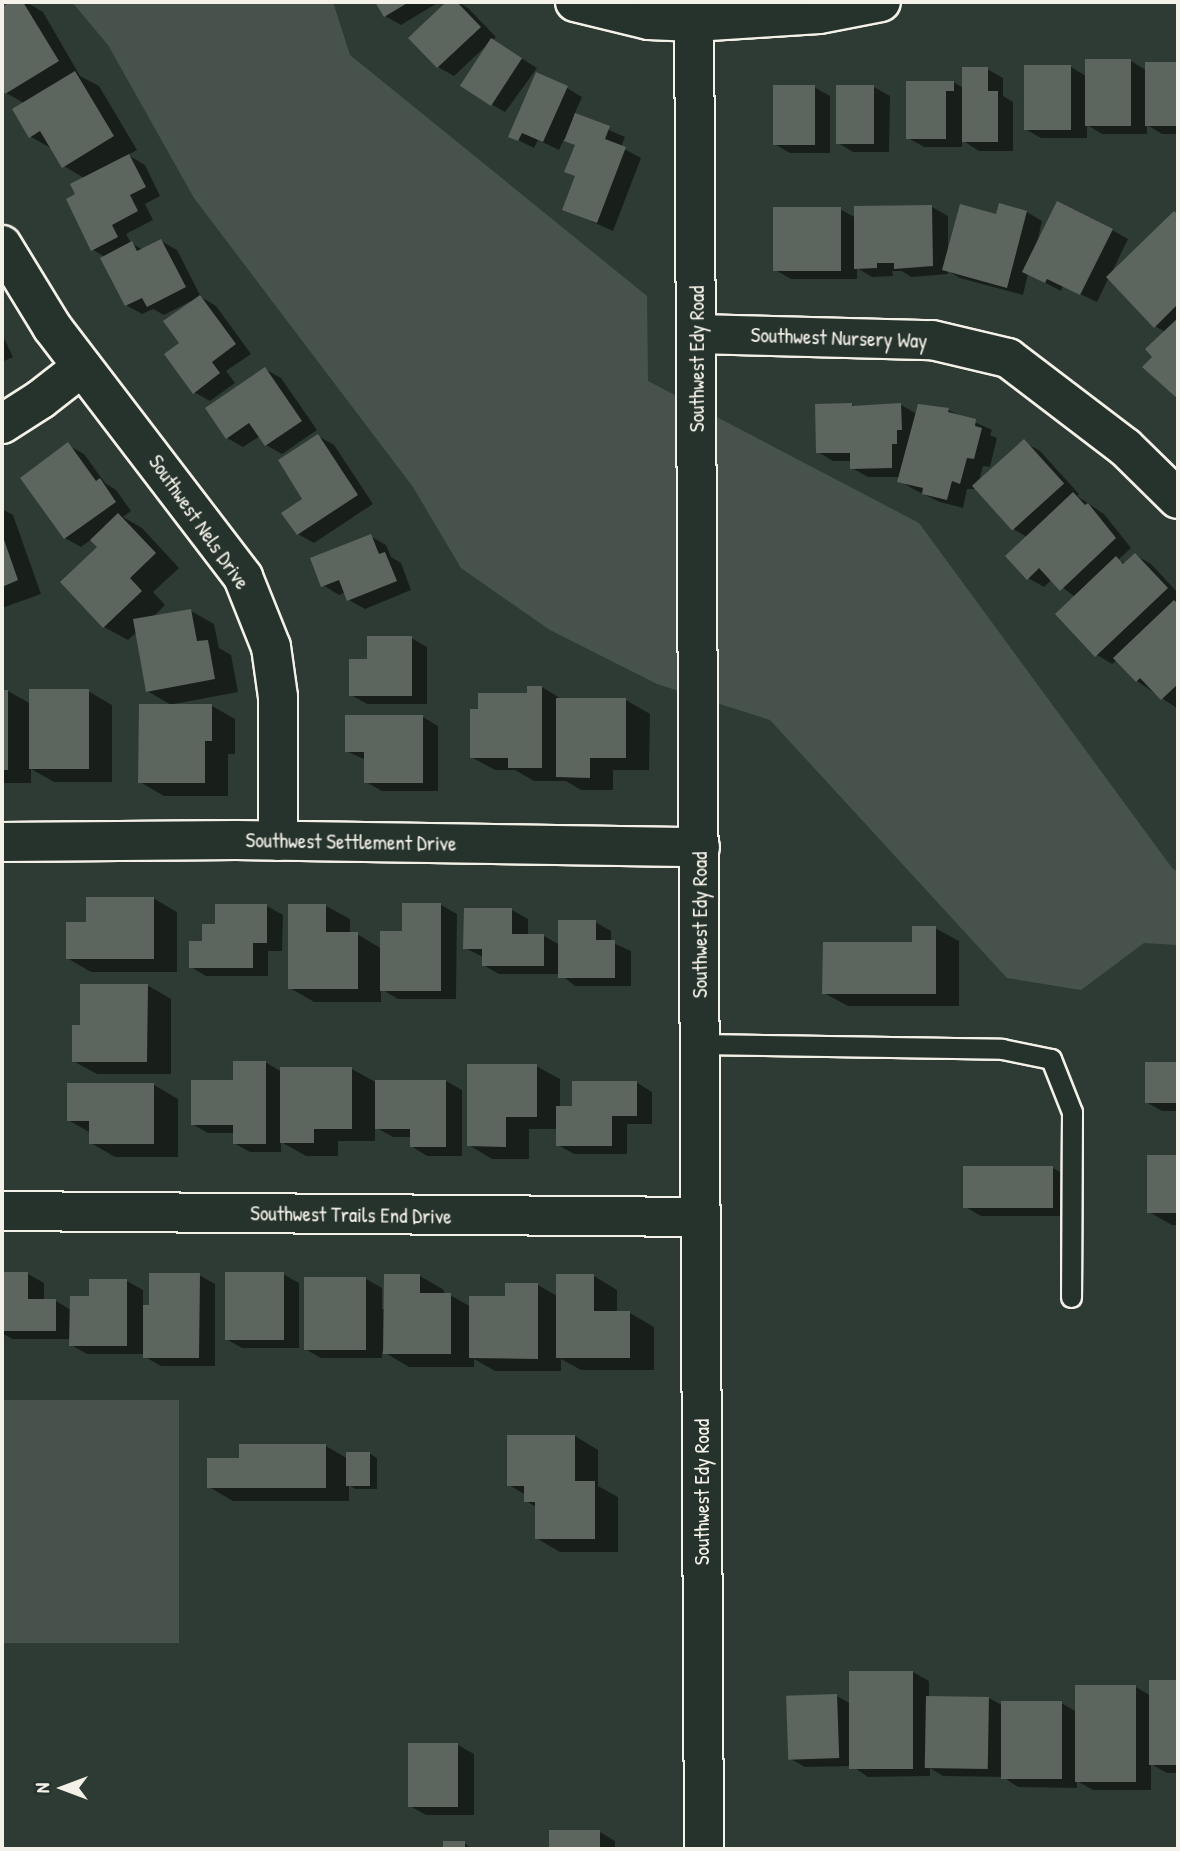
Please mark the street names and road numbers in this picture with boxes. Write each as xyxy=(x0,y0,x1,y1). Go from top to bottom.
street label: Southwest Edy Road xyxy=(684,286,710,432)
street label: Southwest Nursery Way xyxy=(750,322,928,354)
street label: Southwest Nels Drive xyxy=(143,450,255,594)
street label: Southwest Settlement Drive xyxy=(245,828,457,856)
street label: Southwest Edy Road xyxy=(687,852,713,998)
street label: Southwest Trails End Drive xyxy=(250,1201,452,1229)
street label: Southwest Edy Road xyxy=(689,1419,715,1565)

